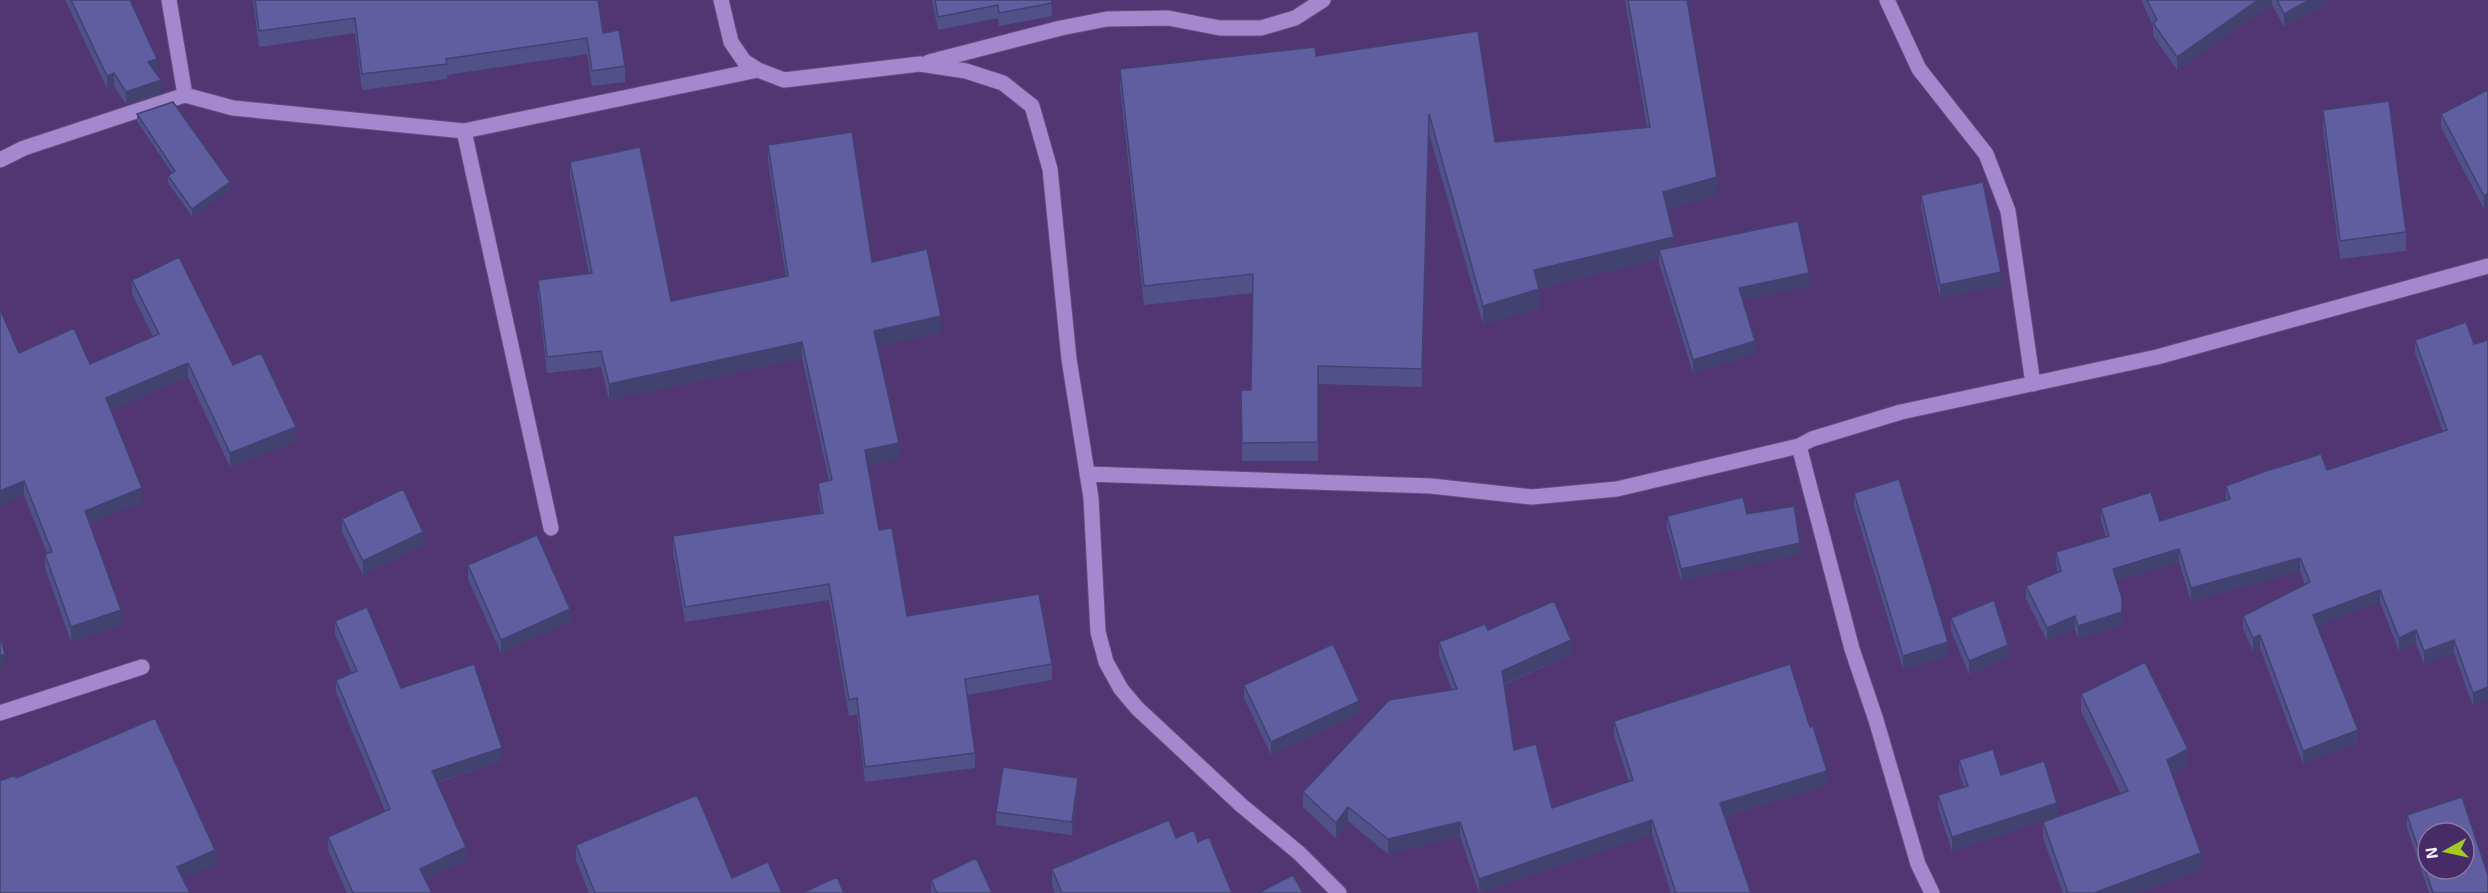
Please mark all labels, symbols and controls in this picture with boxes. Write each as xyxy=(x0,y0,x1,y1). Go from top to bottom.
north arrow xyxy=(2416,821,2476,881)
text: N xyxy=(2420,846,2441,860)

